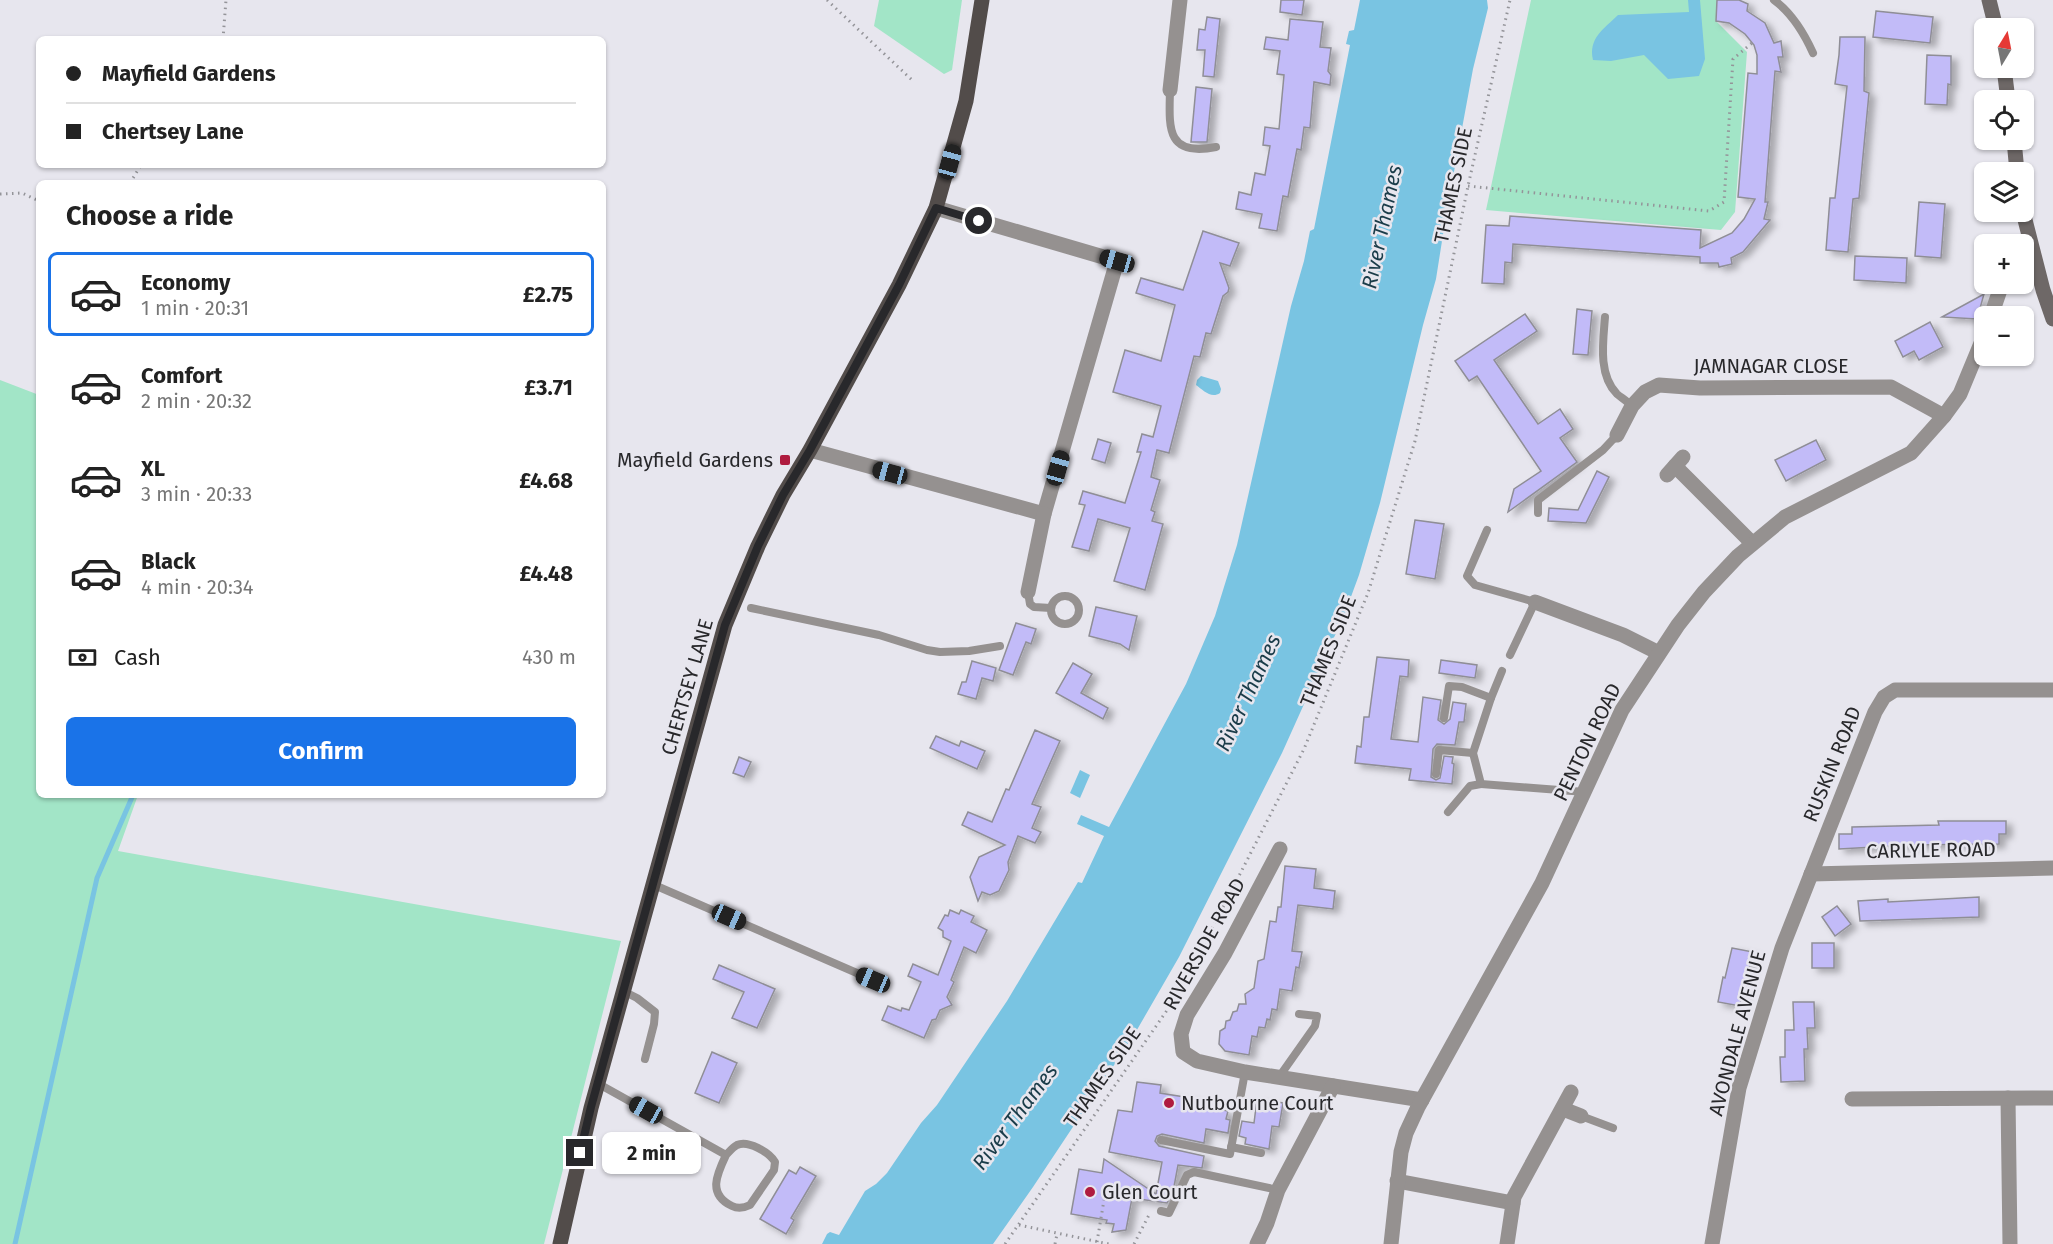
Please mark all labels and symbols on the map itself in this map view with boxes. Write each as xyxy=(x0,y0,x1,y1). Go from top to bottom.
north arrow xyxy=(1974,18,2034,78)
street label: THAMES SIDE xyxy=(1429,125,1477,245)
car xyxy=(937,142,963,182)
water label: River Thames xyxy=(1356,162,1408,291)
route start xyxy=(965,207,992,234)
car xyxy=(1097,247,1137,275)
street label: JAMNAGAR CLOSE xyxy=(1693,354,1849,378)
place label: Mayfield Gardens xyxy=(617,448,773,472)
car xyxy=(1044,448,1072,488)
marker: Mayfield Gardens xyxy=(778,453,792,467)
car xyxy=(870,460,910,486)
street label: THAMES SIDE xyxy=(1295,592,1361,710)
street label: CHERTSEY LANE xyxy=(656,616,718,758)
water label: River Thames xyxy=(1210,630,1287,756)
street label: PENTON ROAD xyxy=(1548,679,1626,805)
street label: RUSKIN ROAD xyxy=(1798,703,1866,825)
street label: CARLYLE ROAD xyxy=(1866,837,1996,863)
street label: RIVERSIDE ROAD xyxy=(1158,874,1250,1014)
car xyxy=(709,901,749,933)
street label: AVONDALE AVENUE xyxy=(1703,948,1771,1118)
car xyxy=(853,965,893,995)
street label: THAMES SIDE xyxy=(1058,1022,1146,1132)
water label: River Thames xyxy=(967,1059,1064,1175)
place label: Nutbourne Court xyxy=(1181,1091,1334,1115)
car xyxy=(626,1093,666,1127)
marker: Nutbourne Court xyxy=(1162,1096,1176,1110)
callout: 2 min xyxy=(601,1132,700,1174)
route end xyxy=(566,1139,593,1166)
place label: Glen Court xyxy=(1102,1180,1198,1204)
marker: Glen Court xyxy=(1083,1185,1097,1199)

